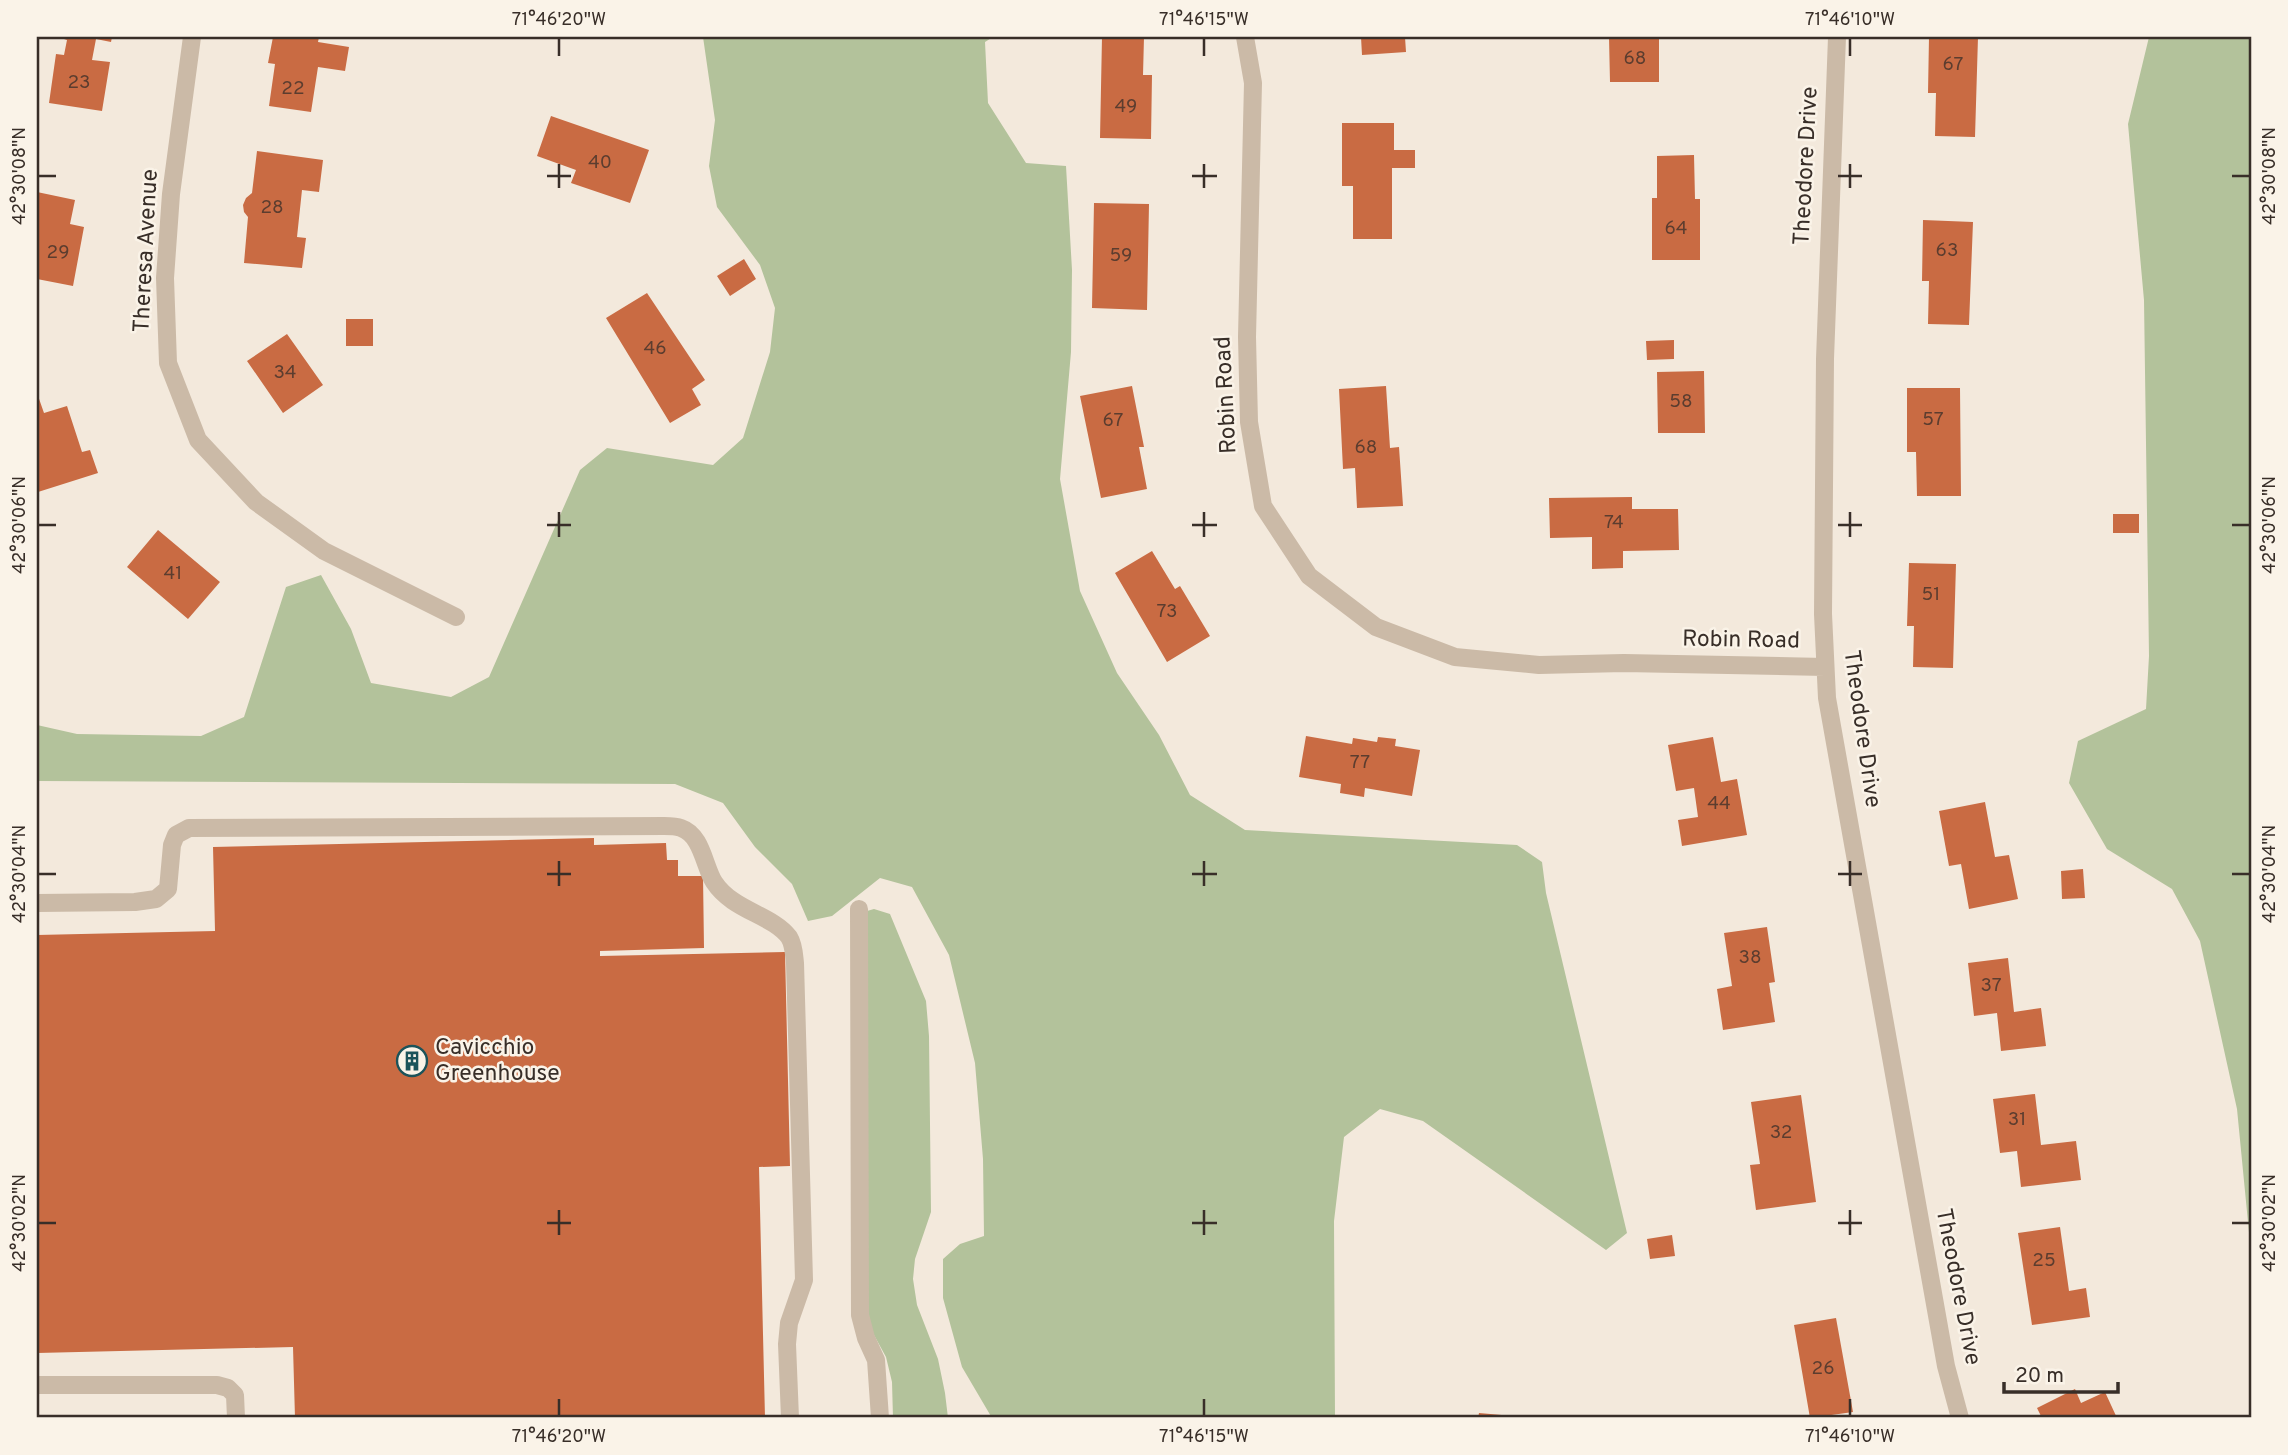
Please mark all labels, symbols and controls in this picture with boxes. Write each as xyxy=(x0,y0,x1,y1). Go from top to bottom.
text: 71°46'20"W xyxy=(512,9,606,32)
text: 71°46'15"W xyxy=(1159,9,1249,32)
text: 71°46'10"W xyxy=(1805,9,1895,32)
house number: 68 xyxy=(1624,47,1646,71)
house number: 67 xyxy=(1943,53,1964,77)
house number: 23 xyxy=(67,71,91,95)
house number: 22 xyxy=(281,77,305,101)
street label: Theodore Drive xyxy=(1788,86,1826,246)
house number: 49 xyxy=(1115,95,1137,119)
text: 42°30'08"N xyxy=(9,127,32,225)
text: 42°30'08"N xyxy=(2259,127,2282,225)
house number: 40 xyxy=(588,151,612,175)
street label: Theresa Avenue xyxy=(128,168,166,334)
house number: 28 xyxy=(260,196,284,220)
house number: 64 xyxy=(1664,217,1688,241)
house number: 63 xyxy=(1936,239,1958,263)
house number: 29 xyxy=(47,241,69,265)
house number: 59 xyxy=(1110,244,1132,268)
street label: Robin Road xyxy=(1209,335,1245,455)
house number: 46 xyxy=(643,337,667,361)
house number: 34 xyxy=(273,361,297,385)
house number: 58 xyxy=(1669,390,1693,414)
house number: 57 xyxy=(1922,408,1944,432)
house number: 67 xyxy=(1103,409,1124,433)
house number: 68 xyxy=(1355,436,1377,460)
text: 42°30'06"N xyxy=(9,476,32,574)
text: 42°30'06"N xyxy=(2259,476,2282,574)
house number: 74 xyxy=(1604,511,1624,535)
house number: 41 xyxy=(164,562,182,586)
house number: 51 xyxy=(1922,583,1940,607)
house number: 73 xyxy=(1156,600,1178,624)
street label: Robin Road xyxy=(1682,625,1800,657)
street label: Theodore Drive xyxy=(1836,648,1886,810)
house number: 77 xyxy=(1350,751,1370,775)
house number: 44 xyxy=(1707,792,1731,816)
text: 42°30'04"N xyxy=(9,825,32,923)
text: 42°30'04"N xyxy=(2259,825,2282,923)
house number: 38 xyxy=(1738,946,1762,970)
house number: 37 xyxy=(1980,974,2002,998)
place label: Cavicchio Greenhouse xyxy=(435,1034,560,1089)
building icon: Cavicchio Greenhouse xyxy=(395,1044,429,1078)
house number: 31 xyxy=(2008,1108,2026,1132)
house number: 32 xyxy=(1770,1121,1792,1145)
text: 42°30'02"N xyxy=(9,1174,32,1272)
text: 42°30'02"N xyxy=(2259,1174,2282,1272)
street label: Theodore Drive xyxy=(1928,1206,1986,1368)
house number: 25 xyxy=(2032,1249,2056,1273)
scale bar xyxy=(2004,1350,2118,1394)
house number: 26 xyxy=(1812,1357,1834,1381)
text: 20 m xyxy=(2015,1363,2064,1390)
text: 71°46'20"W xyxy=(512,1426,606,1449)
text: 71°46'15"W xyxy=(1159,1426,1249,1449)
text: 71°46'10"W xyxy=(1805,1426,1895,1449)

